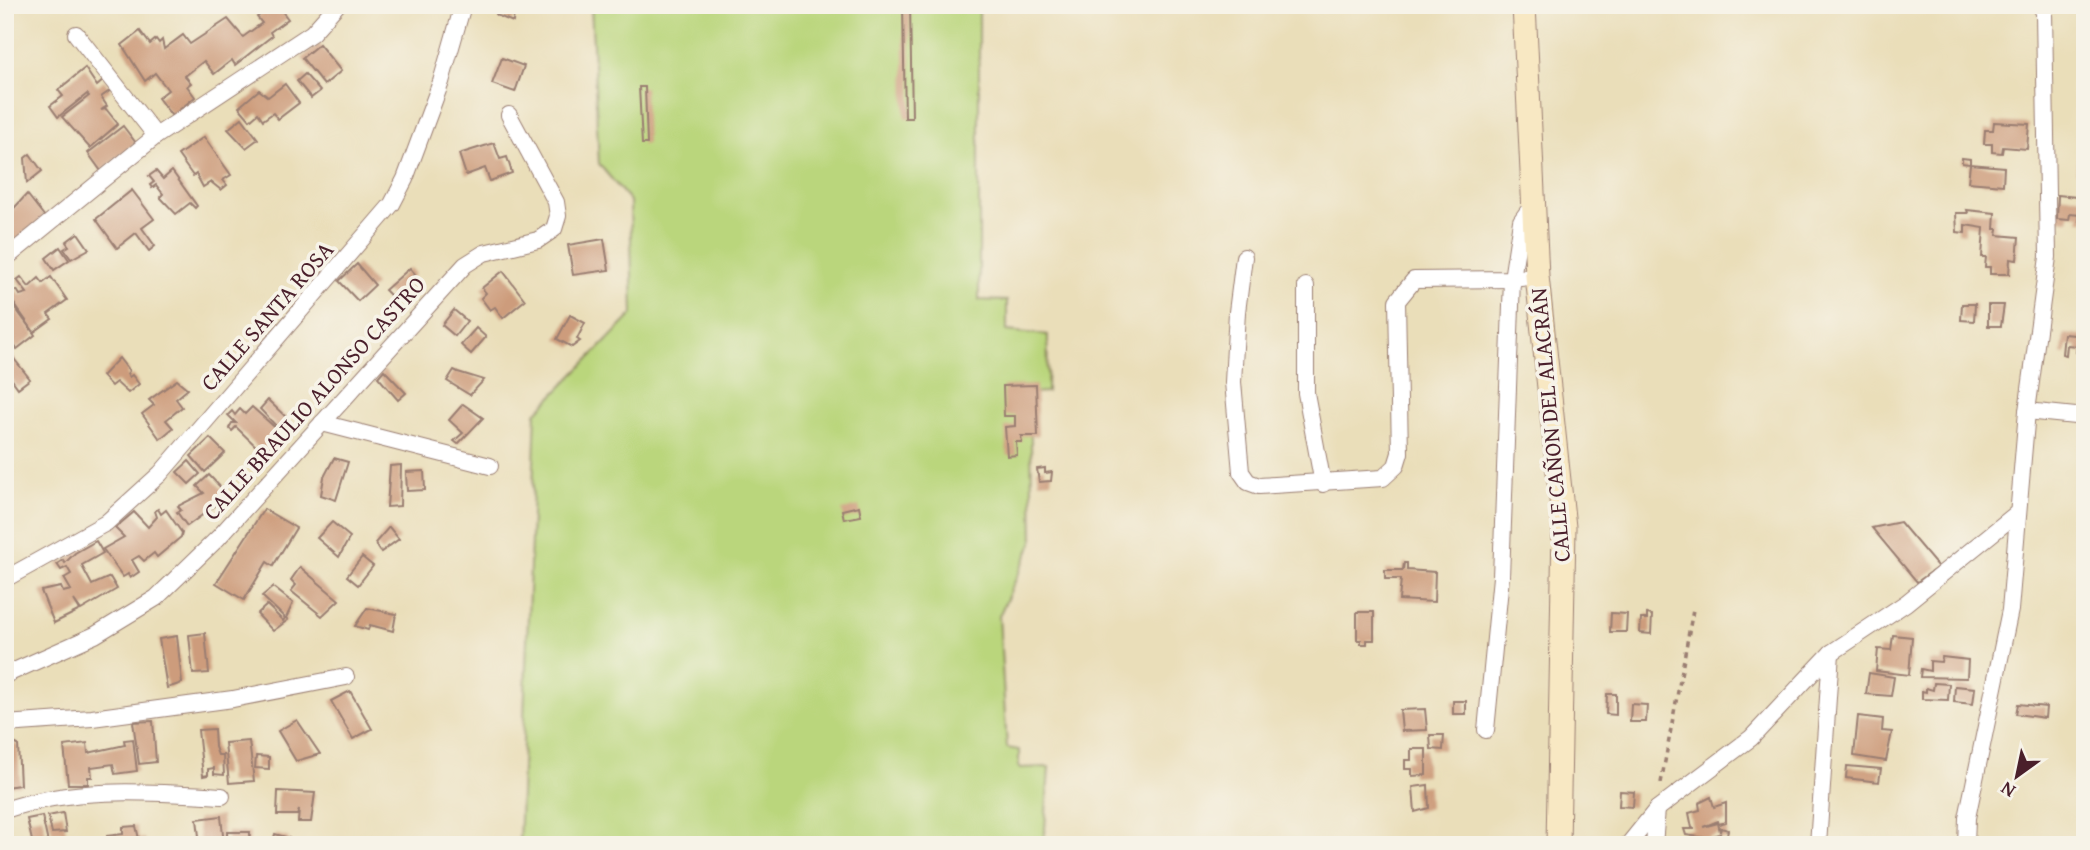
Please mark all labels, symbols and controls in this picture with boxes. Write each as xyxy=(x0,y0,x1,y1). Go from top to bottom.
street label: CALLE SANTA ROSA xyxy=(192,234,341,397)
street label: CALLE BRAULIO ALONSO CASTRO xyxy=(195,268,432,527)
street label: CALLE CAÑON DEL ALACRÁN xyxy=(1521,287,1578,564)
north arrow xyxy=(1982,742,2052,812)
text: N xyxy=(1995,775,2021,805)

